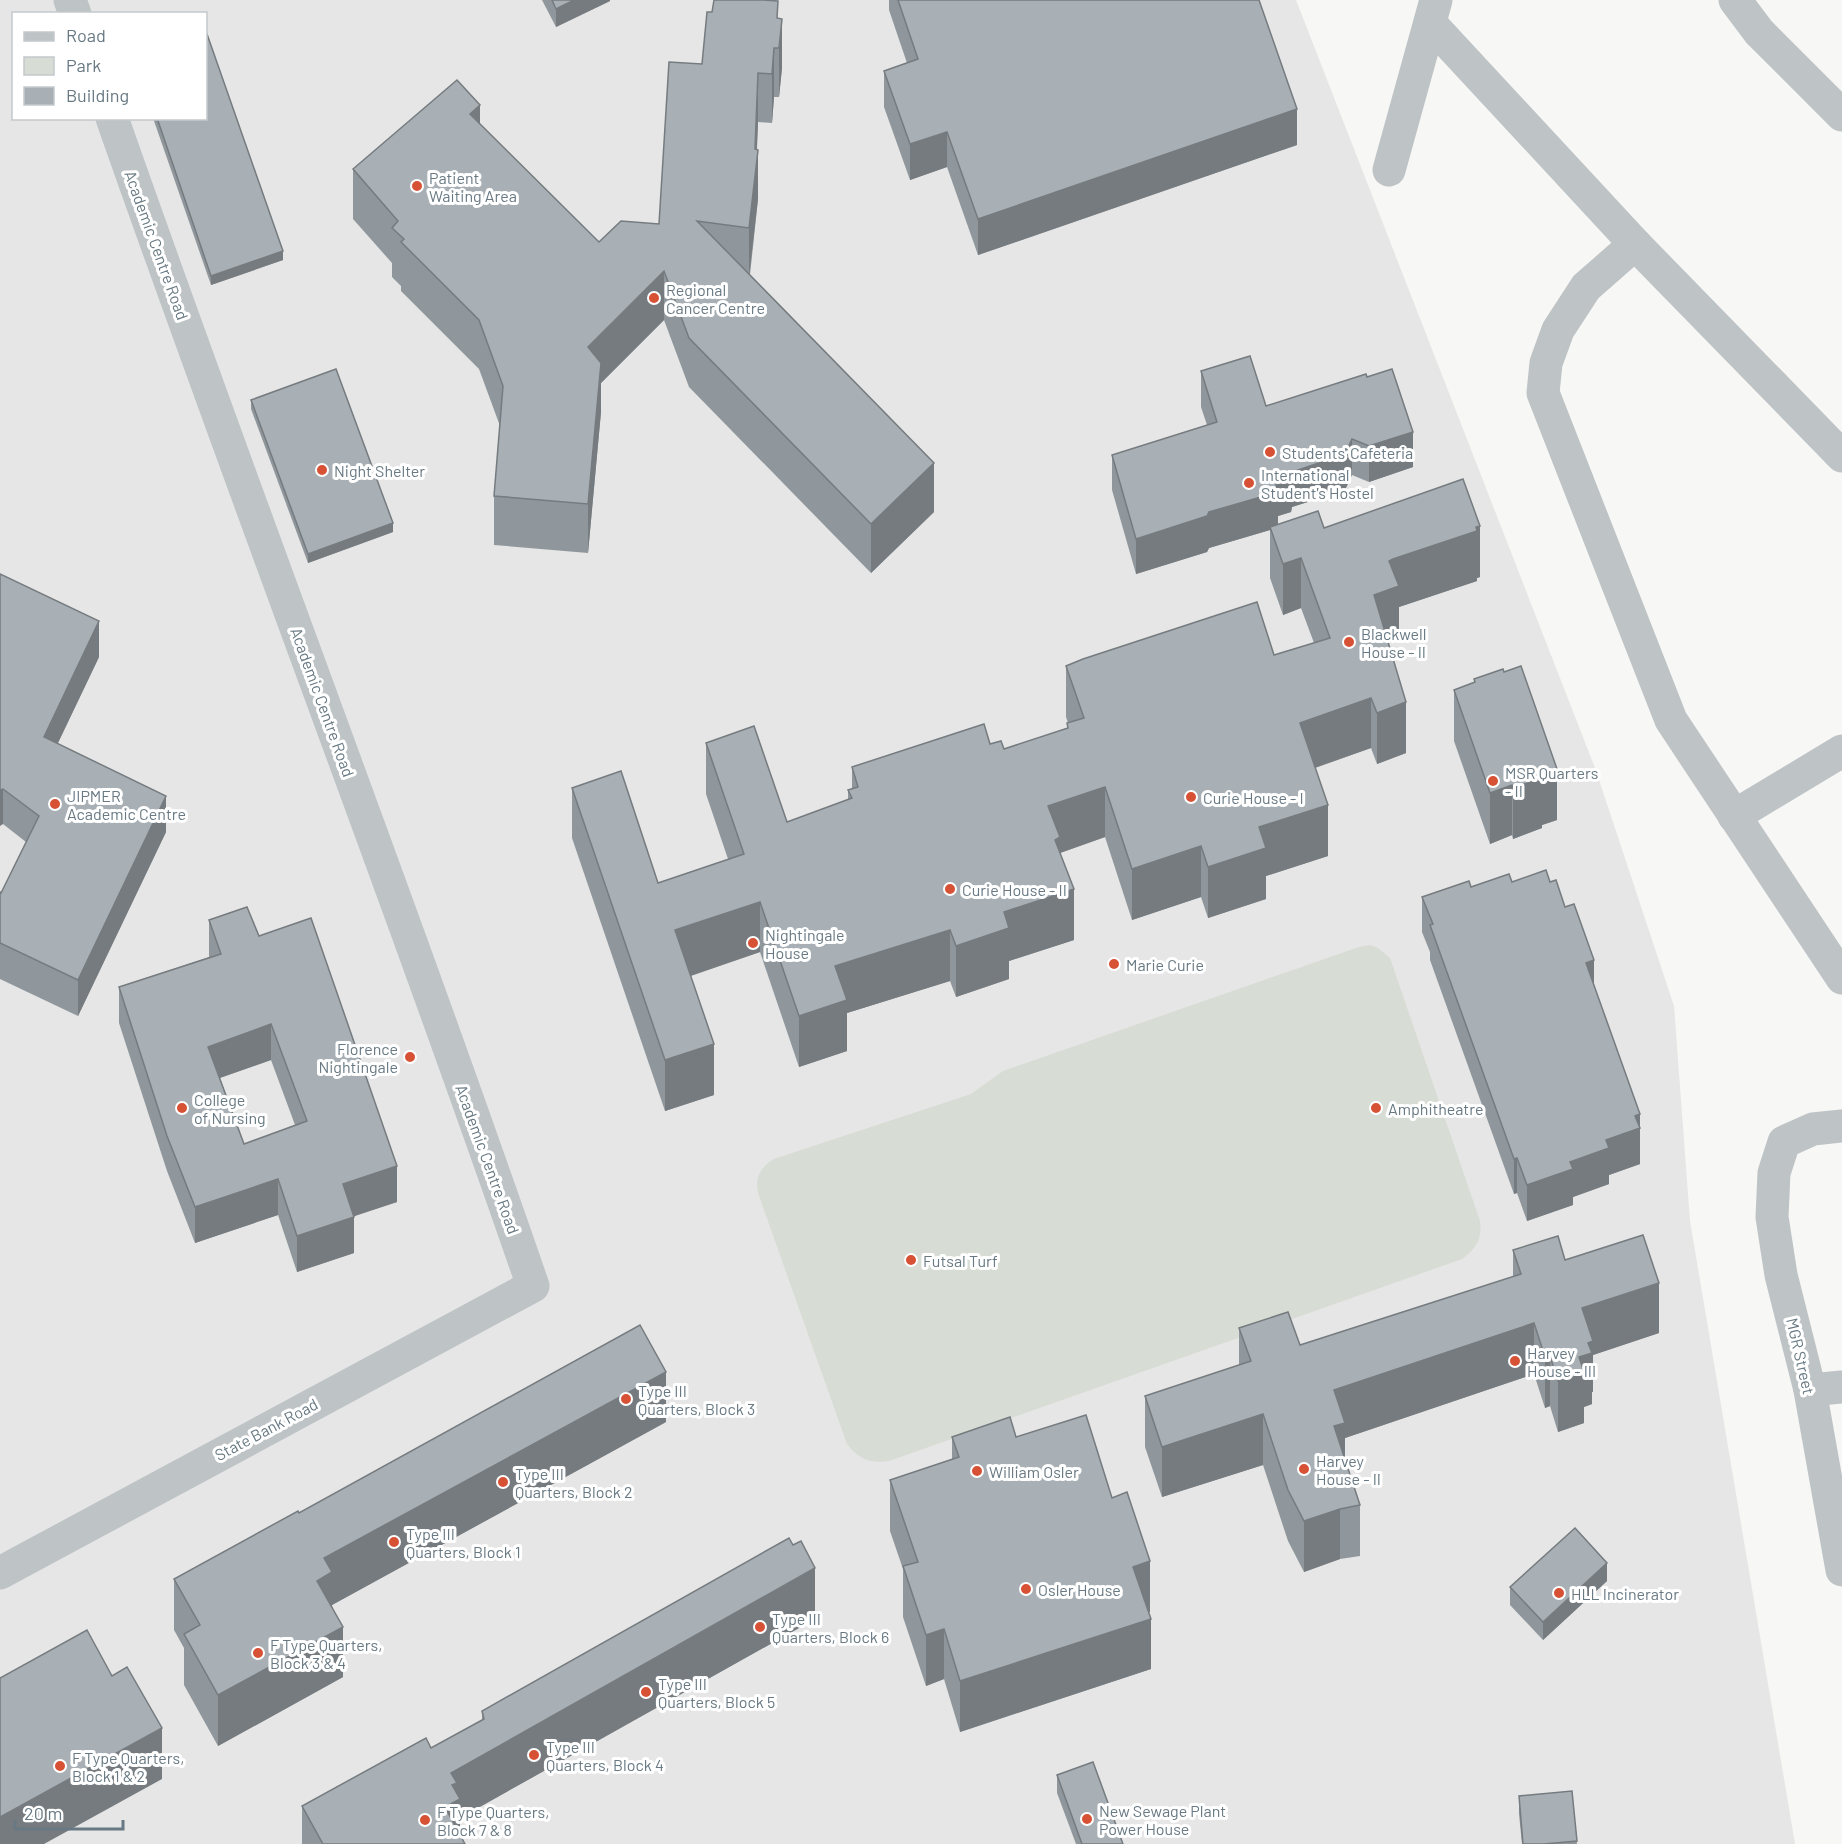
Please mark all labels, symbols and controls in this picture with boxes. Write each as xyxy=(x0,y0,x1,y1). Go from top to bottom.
legend xyxy=(12,12,207,120)
text: Road xyxy=(66,24,106,46)
text: Park xyxy=(66,54,101,76)
text: Building xyxy=(66,84,129,106)
street label: Academic Centre Road xyxy=(121,168,193,322)
place label: Patient Waiting Area xyxy=(429,168,517,205)
marker: Patient Waiting Area xyxy=(410,179,424,193)
place label: Regional Cancer Centre xyxy=(666,280,765,317)
marker: Regional Cancer Centre xyxy=(647,291,661,305)
place label: Students' Cafeteria xyxy=(1282,443,1413,462)
marker: Students' Cafeteria xyxy=(1263,445,1277,459)
place label: Night Shelter xyxy=(334,461,425,480)
marker: Night Shelter xyxy=(315,463,329,477)
place label: International Student's Hostel xyxy=(1261,465,1374,502)
marker: International Student's Hostel xyxy=(1242,476,1256,490)
place label: Blackwell House - II xyxy=(1361,624,1426,661)
street label: Academic Centre Road xyxy=(287,625,359,779)
marker: Blackwell House - II xyxy=(1342,635,1356,649)
place label: MSR Quarters - II xyxy=(1505,763,1598,800)
marker: MSR Quarters - II xyxy=(1486,774,1500,788)
place label: JIPMER Academic Centre xyxy=(67,786,186,823)
place label: Curie House - I xyxy=(1203,788,1304,807)
marker: Curie House - I xyxy=(1184,790,1198,804)
marker: JIPMER Academic Centre xyxy=(48,797,62,811)
place label: Curie House - II xyxy=(962,880,1067,899)
marker: Curie House - II xyxy=(943,882,957,896)
place label: Nightingale House xyxy=(765,925,845,962)
marker: Nightingale House xyxy=(746,936,760,950)
place label: Marie Curie xyxy=(1126,955,1204,974)
marker: Marie Curie xyxy=(1107,957,1121,971)
place label: Florence Nightingale xyxy=(318,1039,398,1076)
marker: Florence Nightingale xyxy=(403,1050,417,1064)
street label: Academic Centre Road xyxy=(452,1082,524,1236)
place label: College of Nursing xyxy=(194,1090,266,1127)
place label: Amphitheatre xyxy=(1388,1099,1483,1118)
marker: College of Nursing xyxy=(175,1101,189,1115)
marker: Amphitheatre xyxy=(1369,1101,1383,1115)
place label: Futsal Turf xyxy=(923,1251,998,1270)
marker: Futsal Turf xyxy=(904,1253,918,1267)
street label: MGR Street xyxy=(1783,1316,1819,1396)
place label: Harvey House - III xyxy=(1527,1343,1596,1380)
marker: Harvey House - III xyxy=(1508,1354,1522,1368)
place label: Type III Quarters, Block 3 xyxy=(638,1381,755,1418)
marker: Type III Quarters, Block 3 xyxy=(619,1392,633,1406)
street label: State Bank Road xyxy=(211,1394,321,1464)
place label: Harvey House - II xyxy=(1316,1451,1381,1488)
place label: William Osler xyxy=(989,1462,1079,1481)
marker: Harvey House - II xyxy=(1297,1462,1311,1476)
place label: Type III Quarters, Block 2 xyxy=(515,1464,633,1501)
marker: William Osler xyxy=(970,1464,984,1478)
marker: Type III Quarters, Block 2 xyxy=(496,1475,510,1489)
place label: Type III Quarters, Block 1 xyxy=(406,1524,521,1561)
marker: Type III Quarters, Block 1 xyxy=(387,1535,401,1549)
place label: Osler House xyxy=(1038,1580,1121,1599)
marker: Osler House xyxy=(1019,1582,1033,1596)
place label: HLL Incinerator xyxy=(1571,1584,1679,1603)
marker: HLL Incinerator xyxy=(1552,1586,1566,1600)
place label: Type III Quarters, Block 6 xyxy=(772,1609,889,1646)
marker: Type III Quarters, Block 6 xyxy=(753,1620,767,1634)
place label: F Type Quarters, Block 3 & 4 xyxy=(270,1635,382,1672)
marker: F Type Quarters, Block 3 & 4 xyxy=(251,1646,265,1660)
place label: Type III Quarters, Block 5 xyxy=(658,1674,775,1711)
marker: Type III Quarters, Block 5 xyxy=(639,1685,653,1699)
place label: Type III Quarters, Block 4 xyxy=(546,1737,664,1774)
place label: F Type Quarters, Block 1 & 2 xyxy=(72,1748,184,1785)
marker: Type III Quarters, Block 4 xyxy=(527,1748,541,1762)
marker: F Type Quarters, Block 1 & 2 xyxy=(53,1759,67,1773)
scale bar xyxy=(15,1793,123,1831)
place label: New Sewage Plant Power House xyxy=(1099,1801,1226,1838)
text: 20 m xyxy=(24,1802,62,1824)
place label: F Type Quarters, Block 7 & 8 xyxy=(437,1802,549,1839)
marker: New Sewage Plant Power House xyxy=(1080,1812,1094,1826)
marker: F Type Quarters, Block 7 & 8 xyxy=(418,1813,432,1827)

